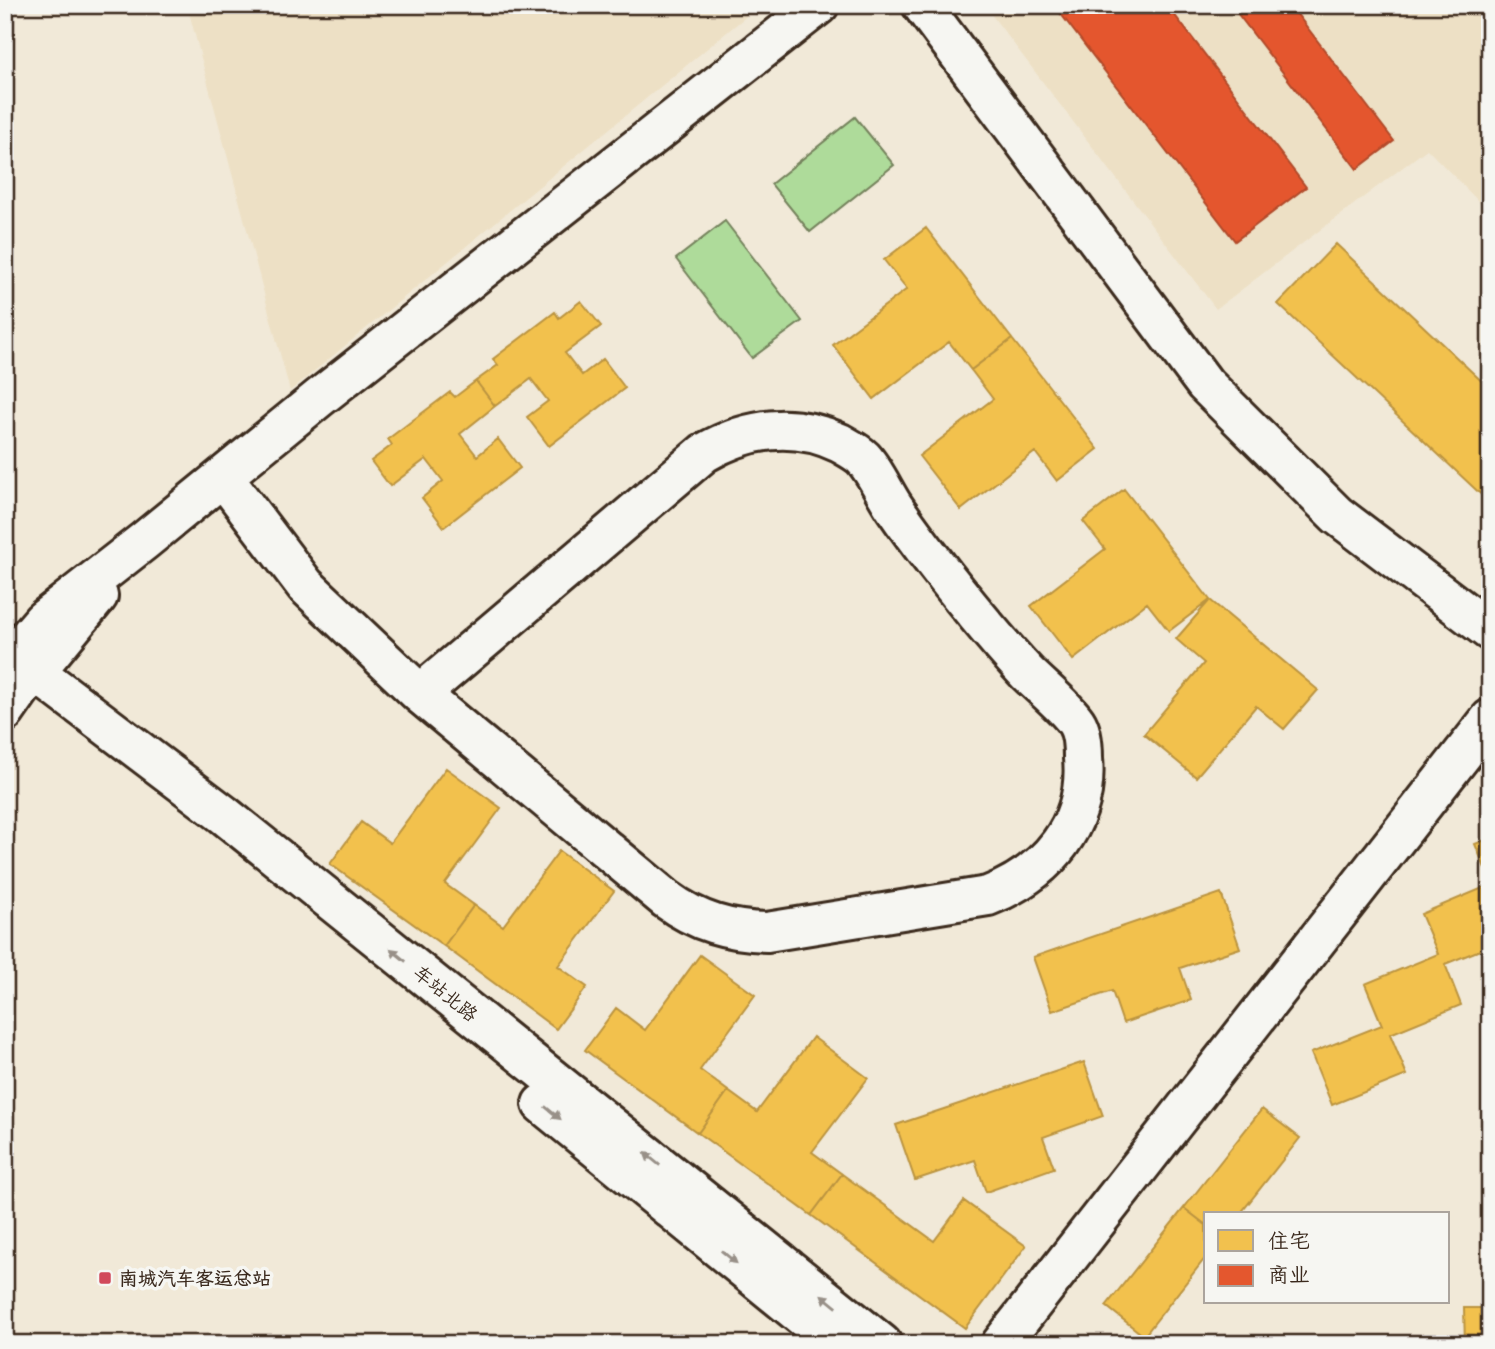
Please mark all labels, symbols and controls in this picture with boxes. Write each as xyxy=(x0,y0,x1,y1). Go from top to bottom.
one-way arrow xyxy=(389,948,407,962)
street label: 车站北路 xyxy=(406,957,486,1030)
one-way arrow xyxy=(543,1106,561,1121)
one-way arrow xyxy=(643,1151,661,1166)
legend xyxy=(1204,1212,1450,1304)
text: 住宅 xyxy=(1268,1222,1310,1260)
one-way arrow xyxy=(721,1249,738,1264)
text: 商业 xyxy=(1268,1256,1310,1294)
place label: 南城汽车客运总站 xyxy=(119,1262,271,1295)
marker: 南城汽车客运总站 xyxy=(97,1270,113,1286)
one-way arrow xyxy=(821,1294,838,1309)

